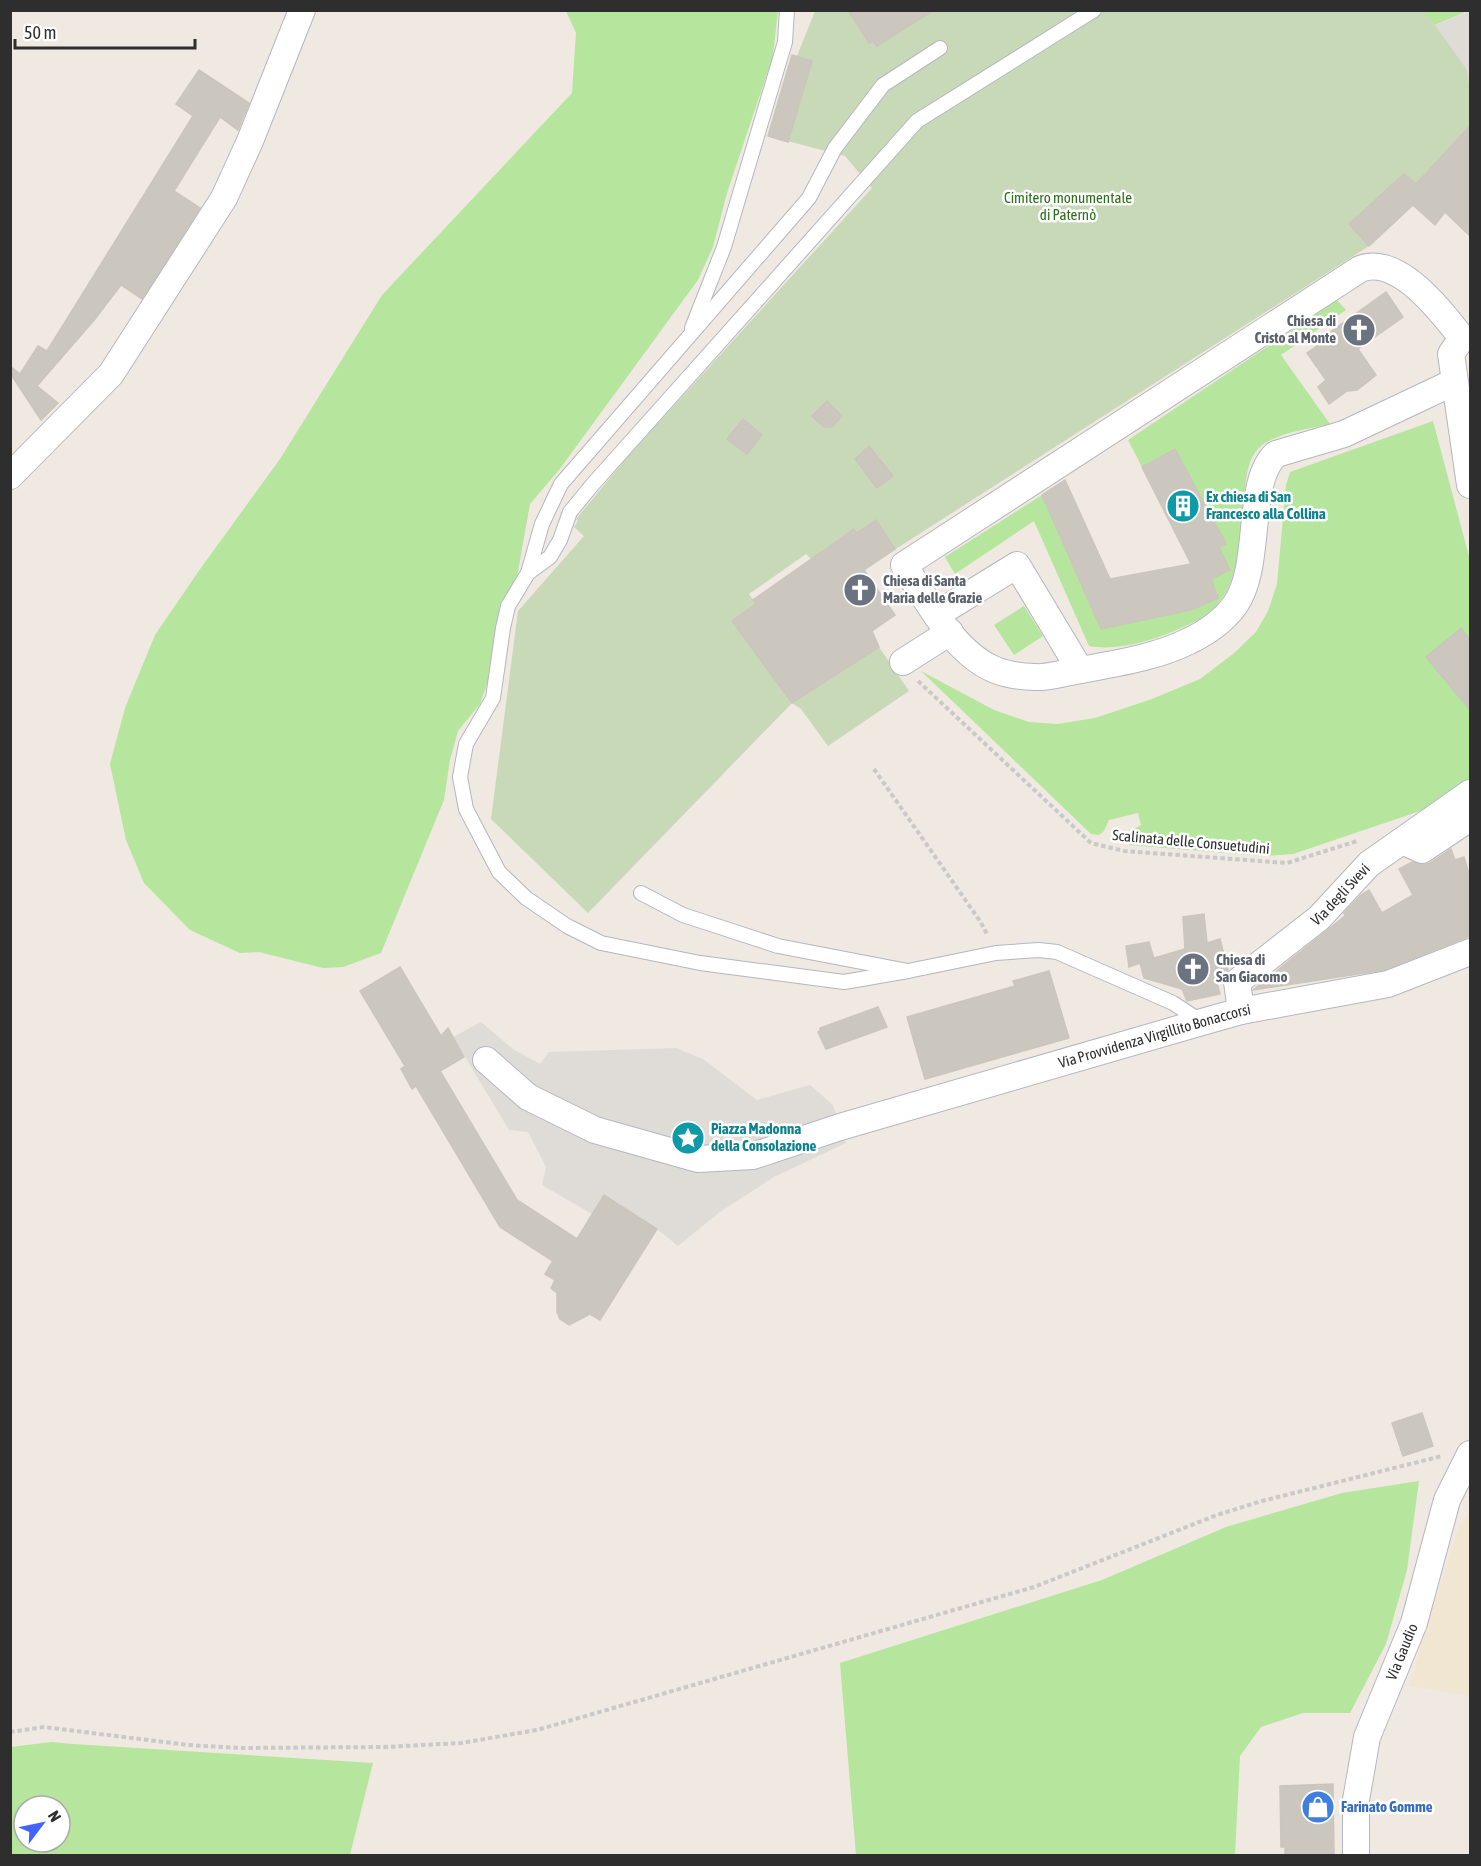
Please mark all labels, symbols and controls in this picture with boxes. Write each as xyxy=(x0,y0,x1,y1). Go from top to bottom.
scale bar xyxy=(15,12,195,50)
text: 50 m xyxy=(24,22,56,43)
park label: Cimitero monumentale di Paternò xyxy=(1004,189,1132,223)
place label: Chiesa di Cristo al Monte xyxy=(1254,312,1336,346)
church icon: Chiesa di Cristo al Monte xyxy=(1341,312,1377,348)
building icon: Ex chiesa di San Francesco alla Collina xyxy=(1165,488,1201,524)
place label: Ex chiesa di San Francesco alla Collina xyxy=(1206,488,1326,522)
church icon: Chiesa di Santa Maria delle Grazie xyxy=(842,572,878,608)
place label: Chiesa di Santa Maria delle Grazie xyxy=(883,572,982,606)
street label: Scalinata delle Consuetudini xyxy=(1112,826,1270,857)
street label: Via degli Svevi xyxy=(1308,860,1373,929)
church icon: Chiesa di San Giacomo xyxy=(1175,951,1211,987)
place label: Chiesa di San Giacomo xyxy=(1216,951,1287,985)
street label: Via Provvidenza Virgillito Bonaccorsi xyxy=(1056,1000,1252,1071)
place icon: Piazza Madonna della Consolazione xyxy=(670,1120,706,1156)
place label: Piazza Madonna della Consolazione xyxy=(711,1120,816,1154)
street label: Via Gaudio xyxy=(1382,1621,1421,1683)
shop icon: Farinato Gomme xyxy=(1300,1789,1336,1825)
north arrow xyxy=(12,1794,72,1854)
place label: Farinato Gomme xyxy=(1341,1798,1433,1815)
text: N xyxy=(45,1807,65,1825)

